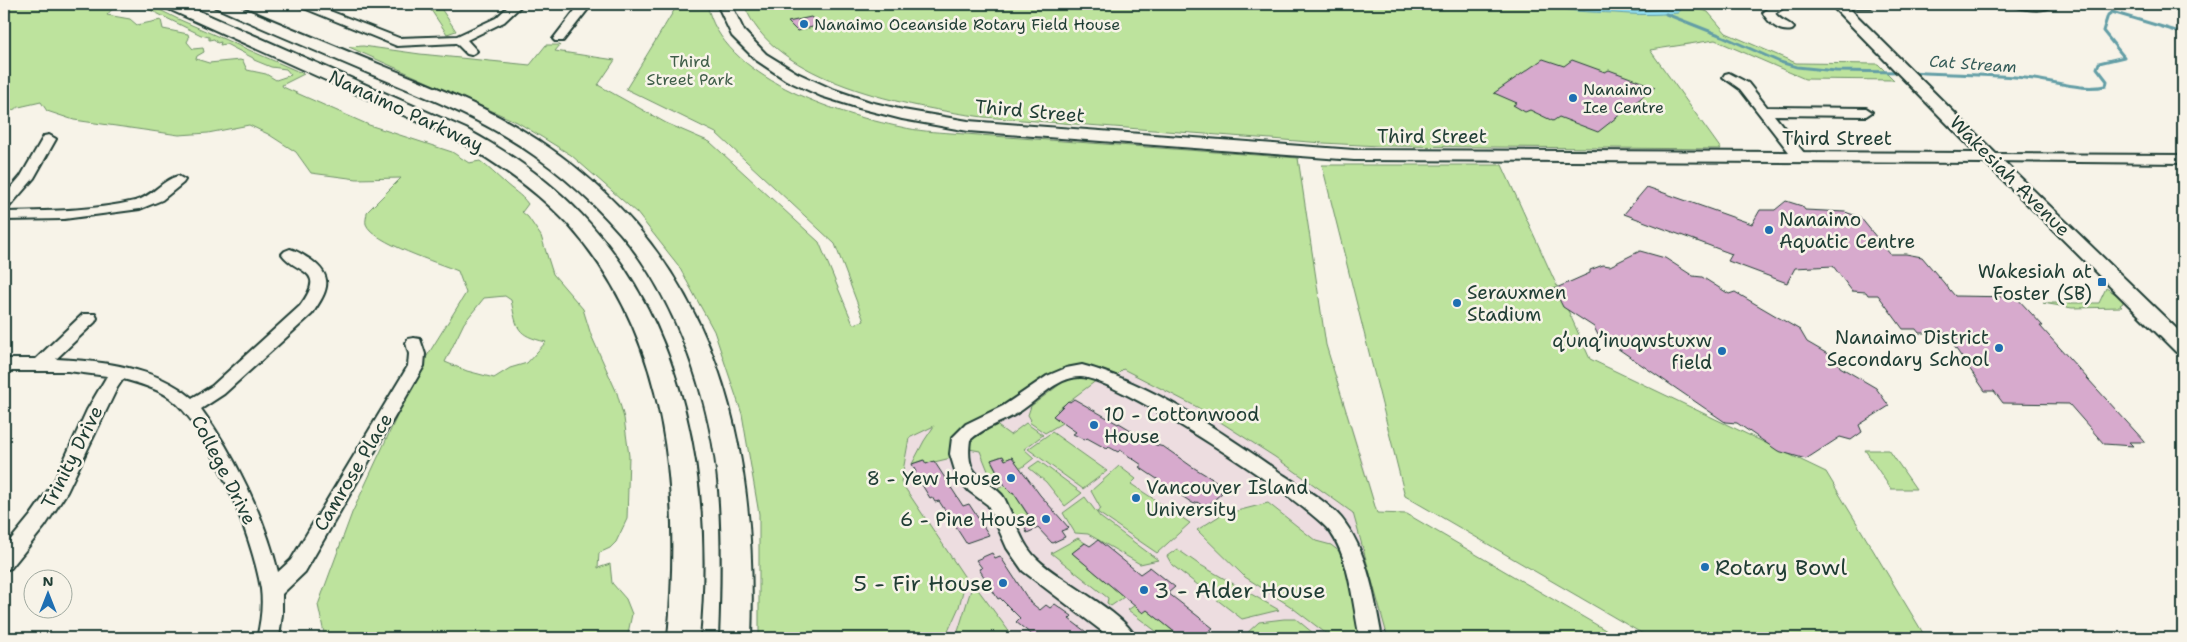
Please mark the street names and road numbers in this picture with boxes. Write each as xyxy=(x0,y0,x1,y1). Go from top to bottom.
street label: Nanaimo Parkway xyxy=(325,64,487,158)
street label: Third Street xyxy=(974,94,1086,128)
street label: Wakesiah Avenue xyxy=(1944,110,2076,242)
street label: Third Street xyxy=(1377,124,1487,149)
street label: Third Street xyxy=(1782,126,1892,151)
street label: Trinity Drive xyxy=(35,401,109,513)
street label: Camrose Place xyxy=(308,408,398,536)
street label: College Drive xyxy=(186,411,262,529)

